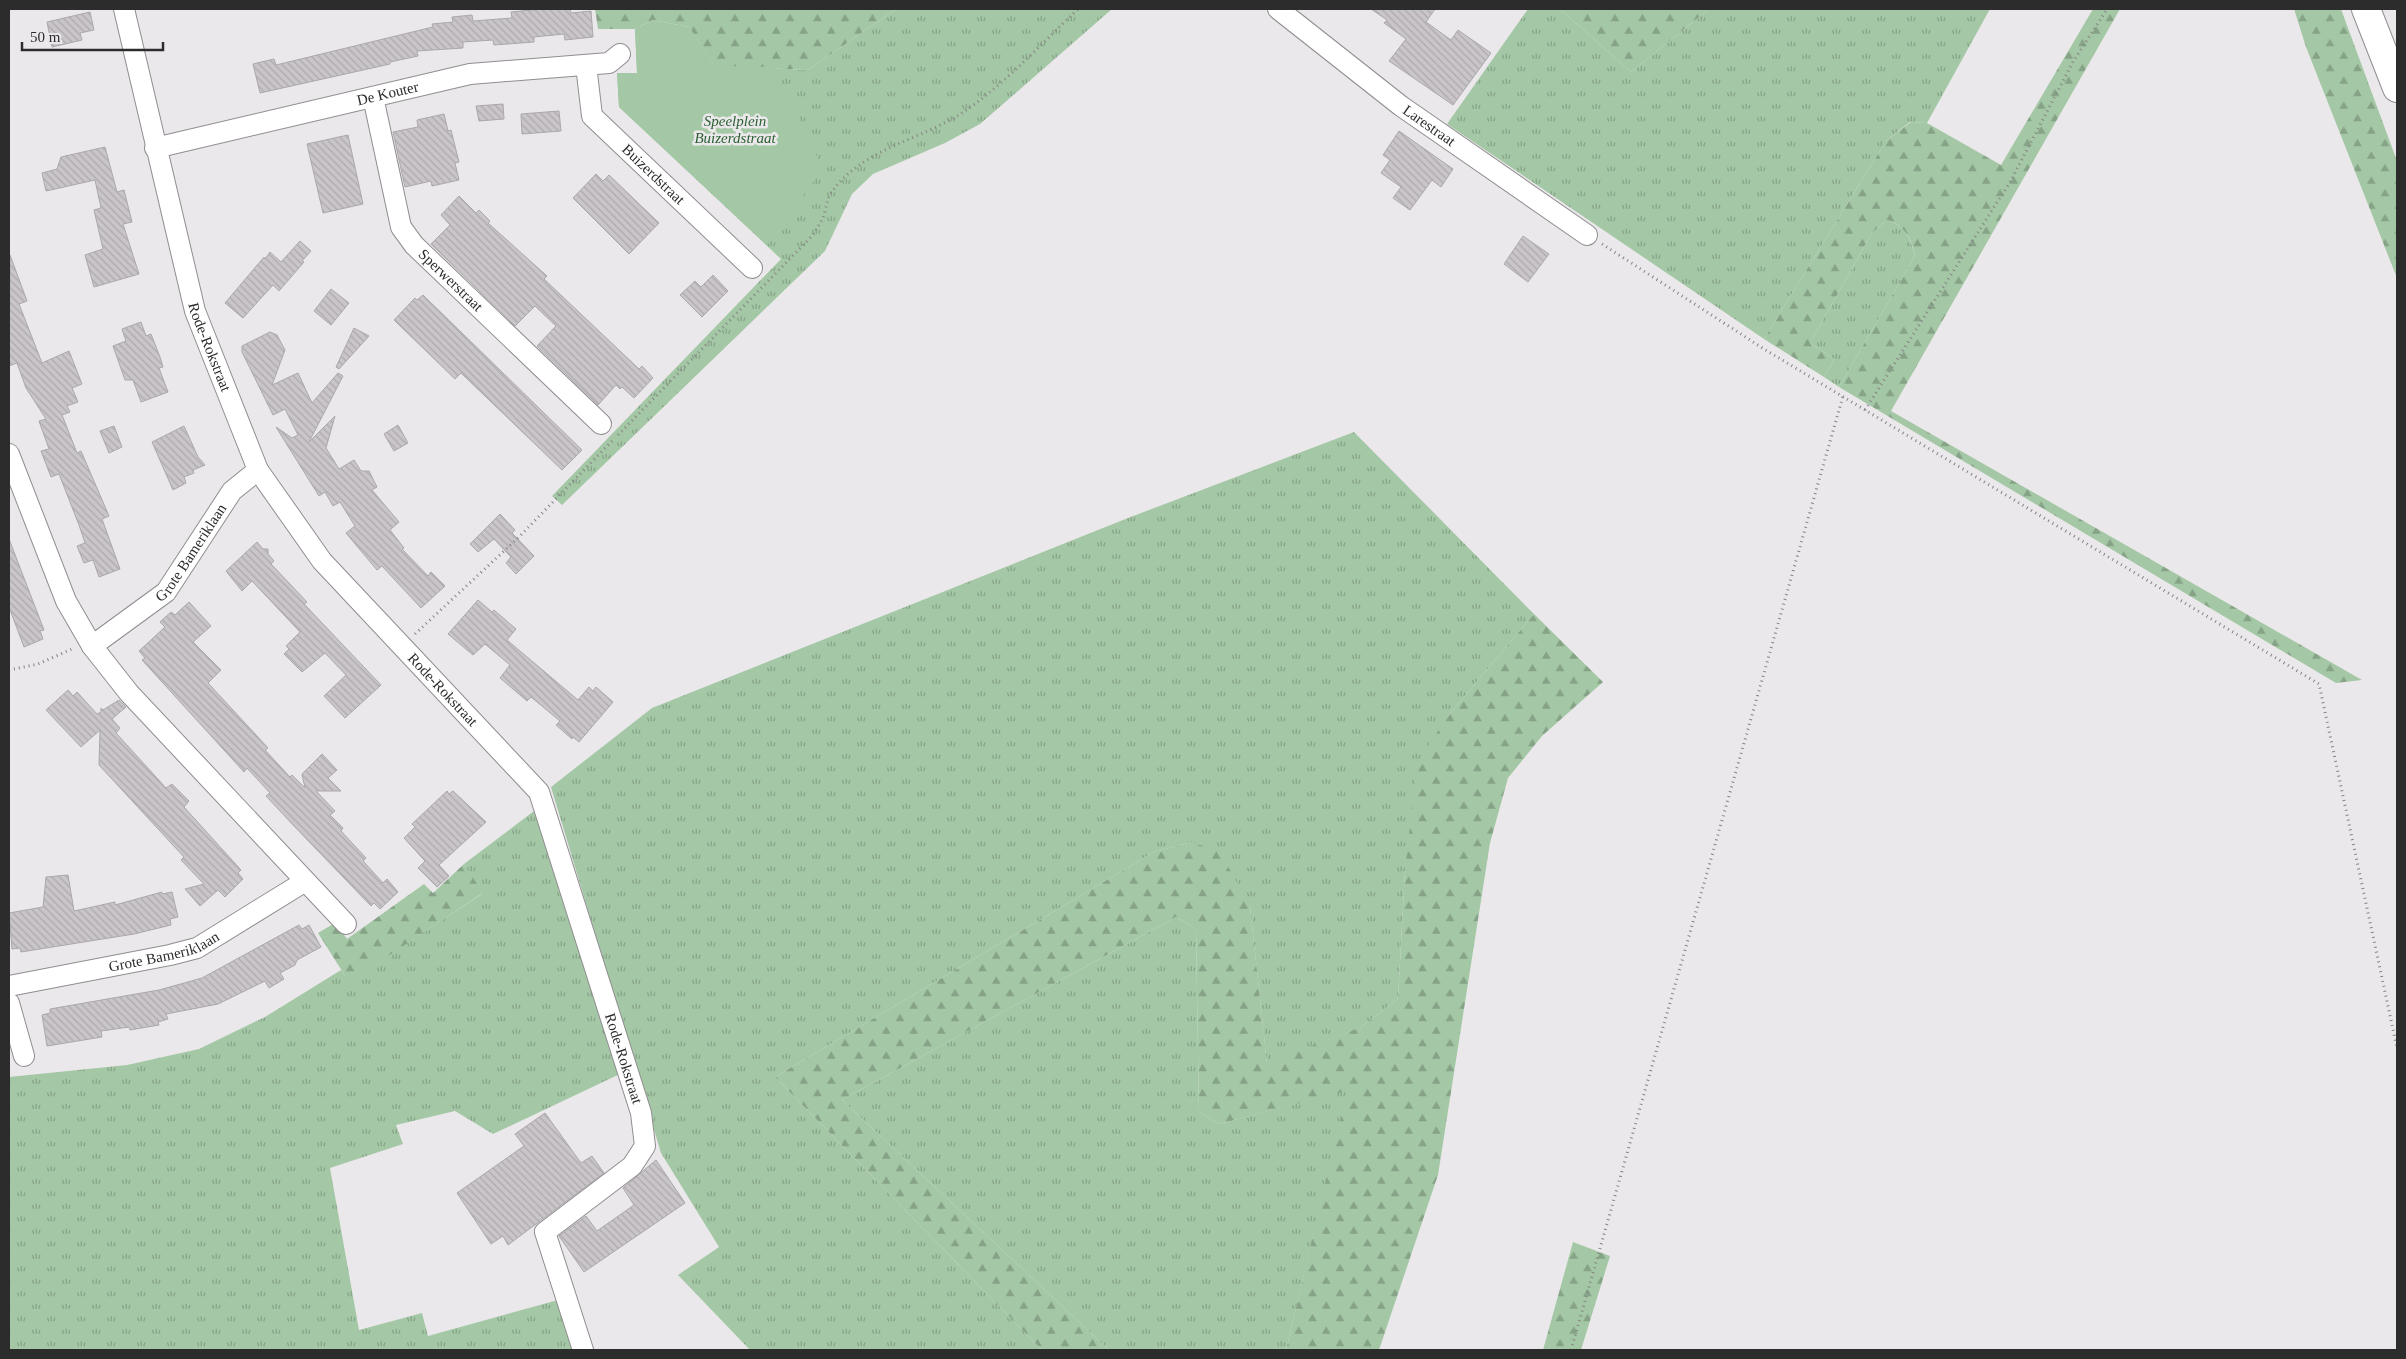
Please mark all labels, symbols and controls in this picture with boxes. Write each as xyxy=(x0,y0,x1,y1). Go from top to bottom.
scale bar xyxy=(22,20,164,52)
text: 50 m xyxy=(30,29,61,45)
street label: De Kouter xyxy=(355,78,420,108)
street label: Larestraat xyxy=(1400,102,1459,150)
park label: Speelplein Buizerdstraat xyxy=(694,113,776,146)
street label: Buizerdstraat xyxy=(619,141,689,208)
street label: Sperwerstraat xyxy=(415,246,487,315)
street label: Rode-Rokstraat xyxy=(185,301,234,395)
street label: Grote Bameriklaan xyxy=(152,500,230,605)
street label: Rode-Rokstraat xyxy=(405,650,481,730)
street label: Grote Bameriklaan xyxy=(107,928,222,975)
street label: Rode-Rokstraat xyxy=(602,1011,646,1107)

